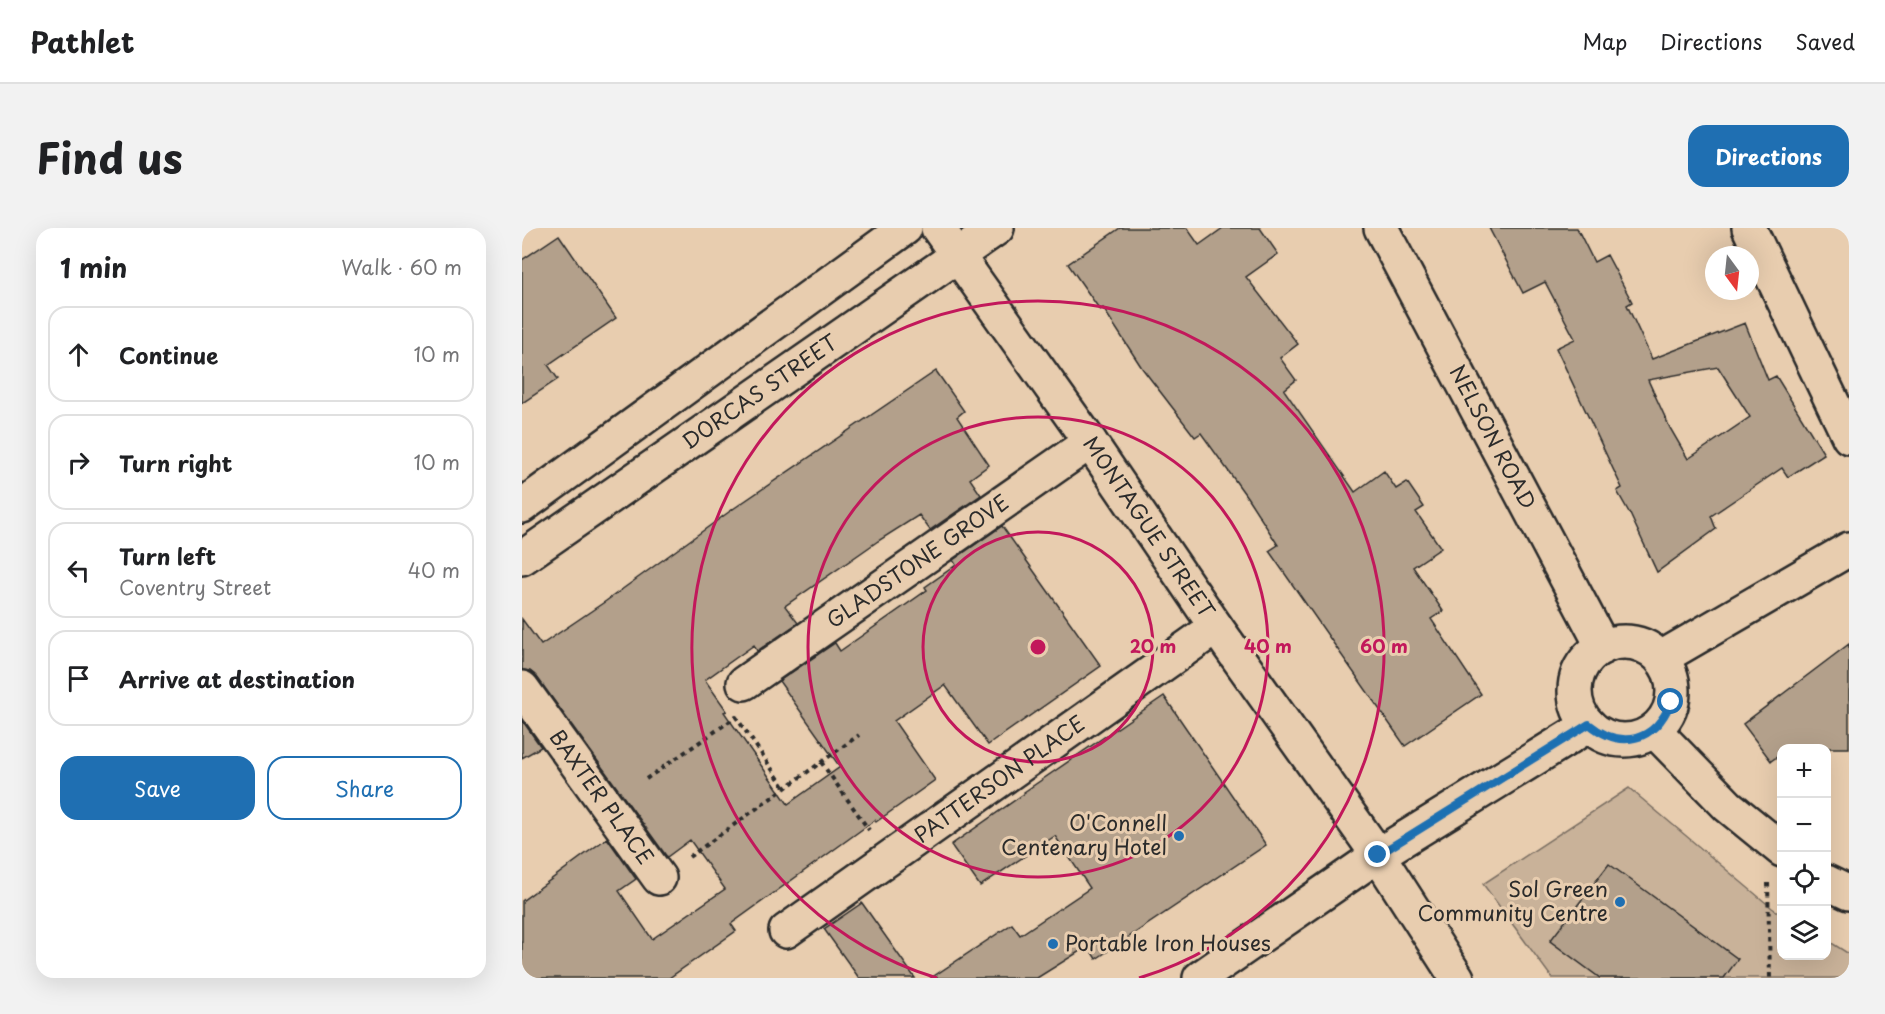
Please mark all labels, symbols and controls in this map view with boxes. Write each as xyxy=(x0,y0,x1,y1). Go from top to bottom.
text: Pathlet xyxy=(30,20,134,63)
text: Map xyxy=(1582,25,1627,57)
text: Directions xyxy=(1660,25,1762,57)
text: Saved xyxy=(1795,25,1855,57)
text: Find us xyxy=(36,125,183,188)
button: Directions xyxy=(1688,125,1849,187)
north arrow xyxy=(1705,246,1759,300)
text: 1 min xyxy=(60,248,127,287)
text: Walk · 60 m xyxy=(341,252,462,282)
street label: DORCAS STREET xyxy=(675,325,844,456)
icon: ahead xyxy=(62,338,95,371)
text: Continue xyxy=(119,338,218,371)
text: 10 m xyxy=(413,339,460,369)
street label: NELSON ROAD xyxy=(1442,359,1545,514)
street label: MONTAGUE STREET xyxy=(1076,429,1224,624)
icon: right xyxy=(62,446,95,479)
text: Turn right xyxy=(119,446,232,479)
text: 10 m xyxy=(413,447,460,477)
street label: GLADSTONE GROVE xyxy=(819,485,1014,635)
text: Turn left xyxy=(119,539,216,572)
icon: left xyxy=(62,554,95,587)
text: 40 m xyxy=(408,555,460,585)
text: Coventry Street xyxy=(119,572,271,602)
text: 20 m xyxy=(1130,632,1176,659)
text: 40 m xyxy=(1244,632,1292,659)
text: 60 m xyxy=(1360,632,1408,659)
centre of rings xyxy=(1028,637,1048,657)
icon: arrive xyxy=(62,662,95,695)
text: Arrive at destination xyxy=(119,662,355,695)
route start xyxy=(1657,688,1683,714)
street label: PATTERSON PLACE xyxy=(907,707,1091,850)
street label: BAXTER PLACE xyxy=(543,722,662,871)
map controls xyxy=(1777,744,1831,960)
button: + xyxy=(1777,744,1831,798)
button: Save xyxy=(60,756,255,820)
button: Share xyxy=(267,756,462,820)
button: − xyxy=(1777,798,1831,852)
place label: O'Connell Centenary Hotel xyxy=(1001,806,1167,862)
marker: O'Connell Centenary Hotel xyxy=(1172,829,1186,843)
route end xyxy=(1364,841,1390,867)
button: locate xyxy=(1777,852,1831,906)
place label: Sol Green Community Centre xyxy=(1418,872,1608,928)
marker: Sol Green Community Centre xyxy=(1613,895,1627,909)
button: layers xyxy=(1777,906,1831,960)
place label: Portable Iron Houses xyxy=(1065,926,1271,958)
marker: Portable Iron Houses xyxy=(1046,937,1060,951)

